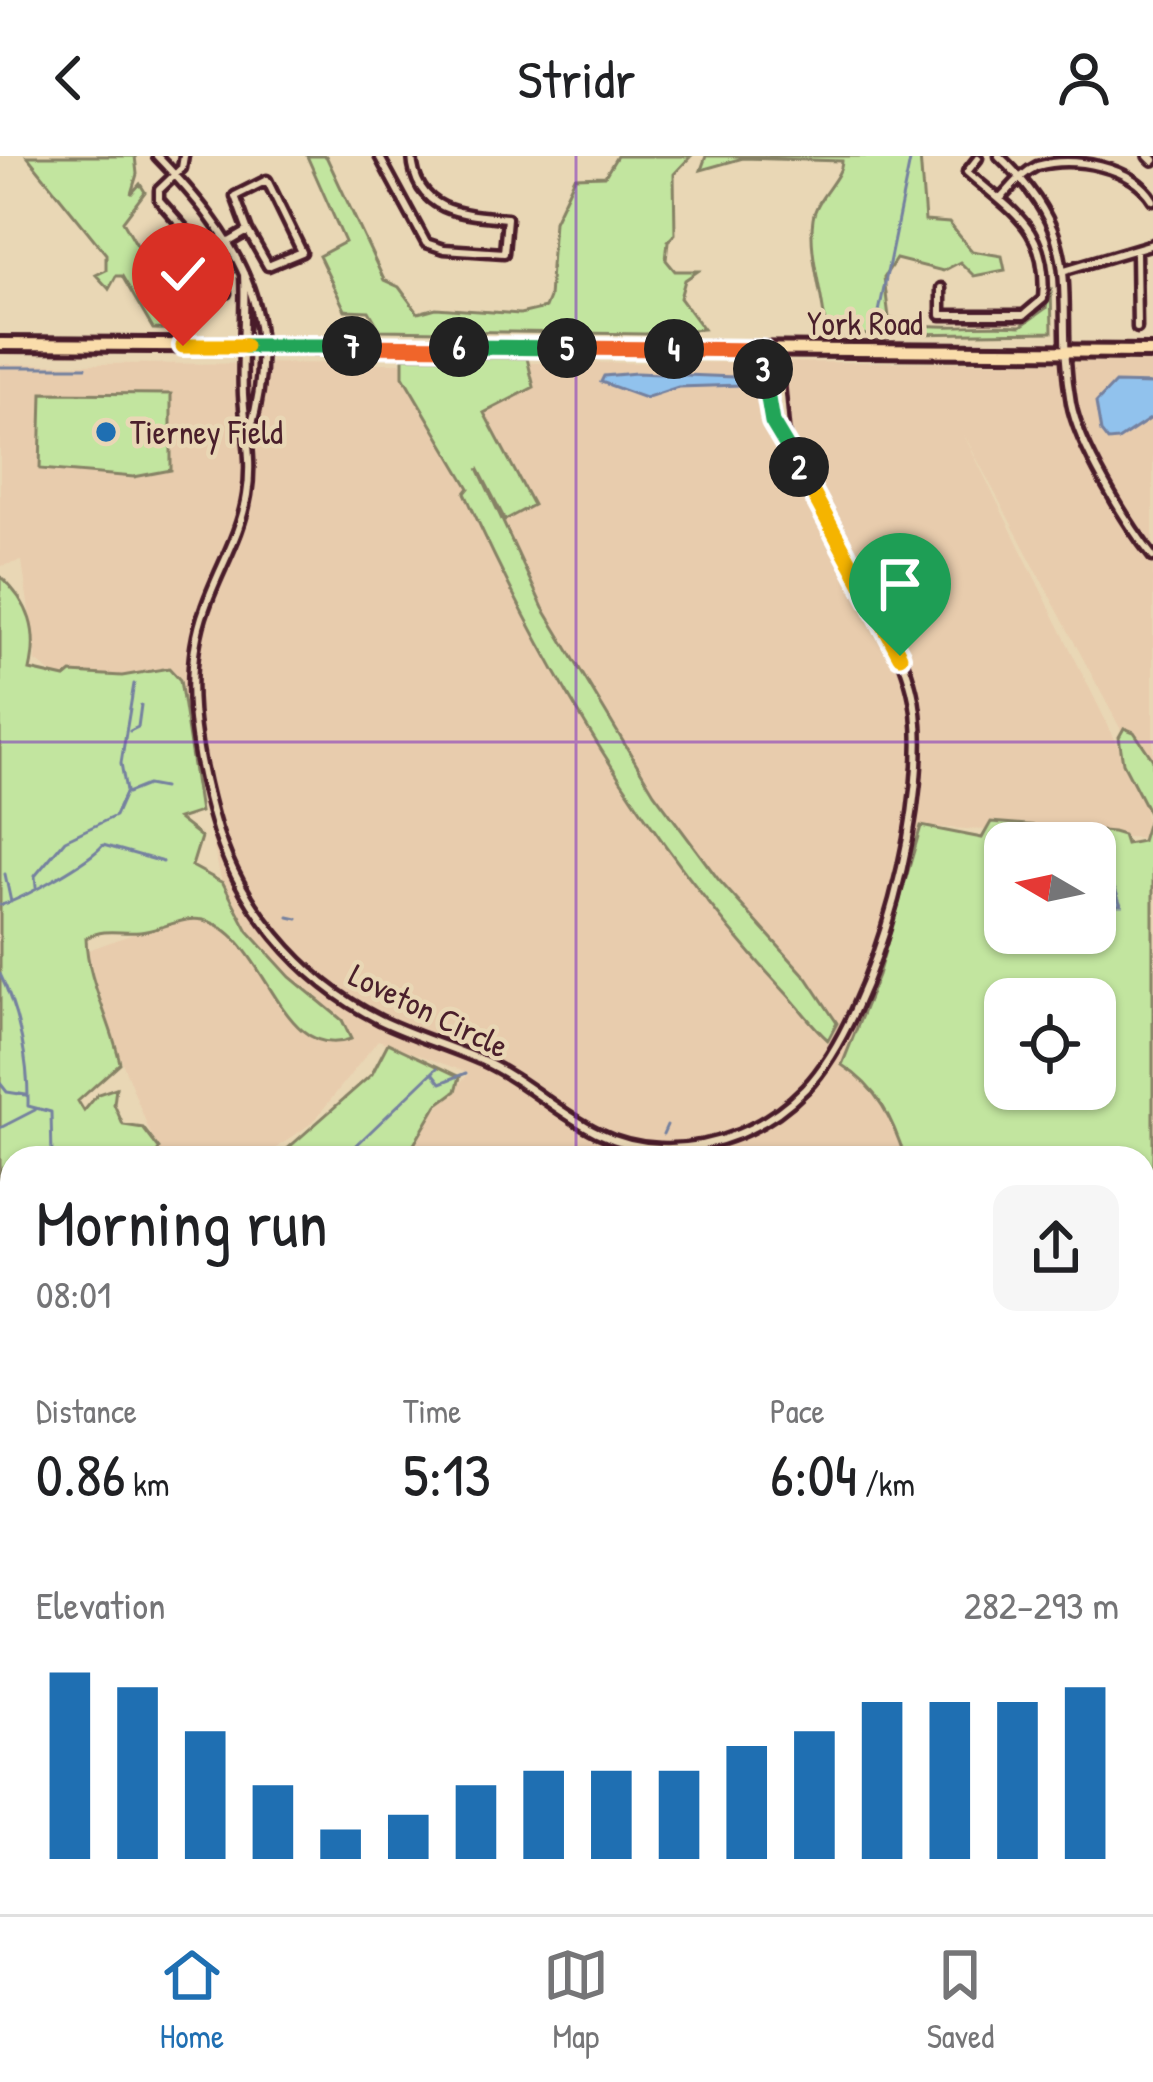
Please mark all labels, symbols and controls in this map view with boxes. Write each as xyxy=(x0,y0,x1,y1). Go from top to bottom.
text: Stridr xyxy=(517,42,636,115)
icon: back xyxy=(36,45,102,111)
icon: person xyxy=(1051,45,1117,111)
pin xyxy=(132,223,234,346)
icon: check xyxy=(150,241,216,307)
street label: York Road xyxy=(807,301,923,345)
pin: 7 xyxy=(322,316,382,376)
pin: 6 xyxy=(429,317,489,377)
pin: 5 xyxy=(537,318,597,378)
pin: 4 xyxy=(644,319,704,379)
text: 7 xyxy=(344,324,360,368)
text: 6 xyxy=(452,325,466,369)
text: 5 xyxy=(560,326,574,370)
text: 4 xyxy=(668,327,680,371)
pin: 3 xyxy=(733,339,793,399)
text: 3 xyxy=(756,347,770,391)
place label: Tierney Field xyxy=(130,410,283,455)
marker: Tierney Field xyxy=(93,419,119,445)
pin: 2 xyxy=(769,437,829,497)
text: 2 xyxy=(791,445,807,489)
pin xyxy=(849,533,951,656)
icon: arrive xyxy=(867,551,933,617)
north arrow xyxy=(984,822,1116,954)
map controls xyxy=(984,822,1116,1110)
street label: Loveton Circle xyxy=(342,953,516,1067)
button: locate xyxy=(984,978,1116,1110)
text: Morning run xyxy=(36,1177,328,1267)
button: share xyxy=(993,1185,1119,1311)
text: 08:01 xyxy=(36,1267,111,1320)
text: Distance xyxy=(36,1389,137,1433)
text: Time xyxy=(403,1389,461,1433)
text: Pace xyxy=(770,1389,825,1433)
text: 0.86 xyxy=(36,1433,126,1515)
text: 5:13 xyxy=(403,1433,491,1515)
text: 6:04 xyxy=(770,1433,857,1515)
text: km xyxy=(126,1462,169,1506)
text: /km xyxy=(857,1462,915,1506)
text: Elevation xyxy=(36,1578,166,1631)
text: 282–293 m xyxy=(964,1578,1119,1631)
tab: Home xyxy=(159,1942,225,2058)
tab: Map xyxy=(543,1942,609,2058)
tab: Saved xyxy=(927,1942,994,2058)

